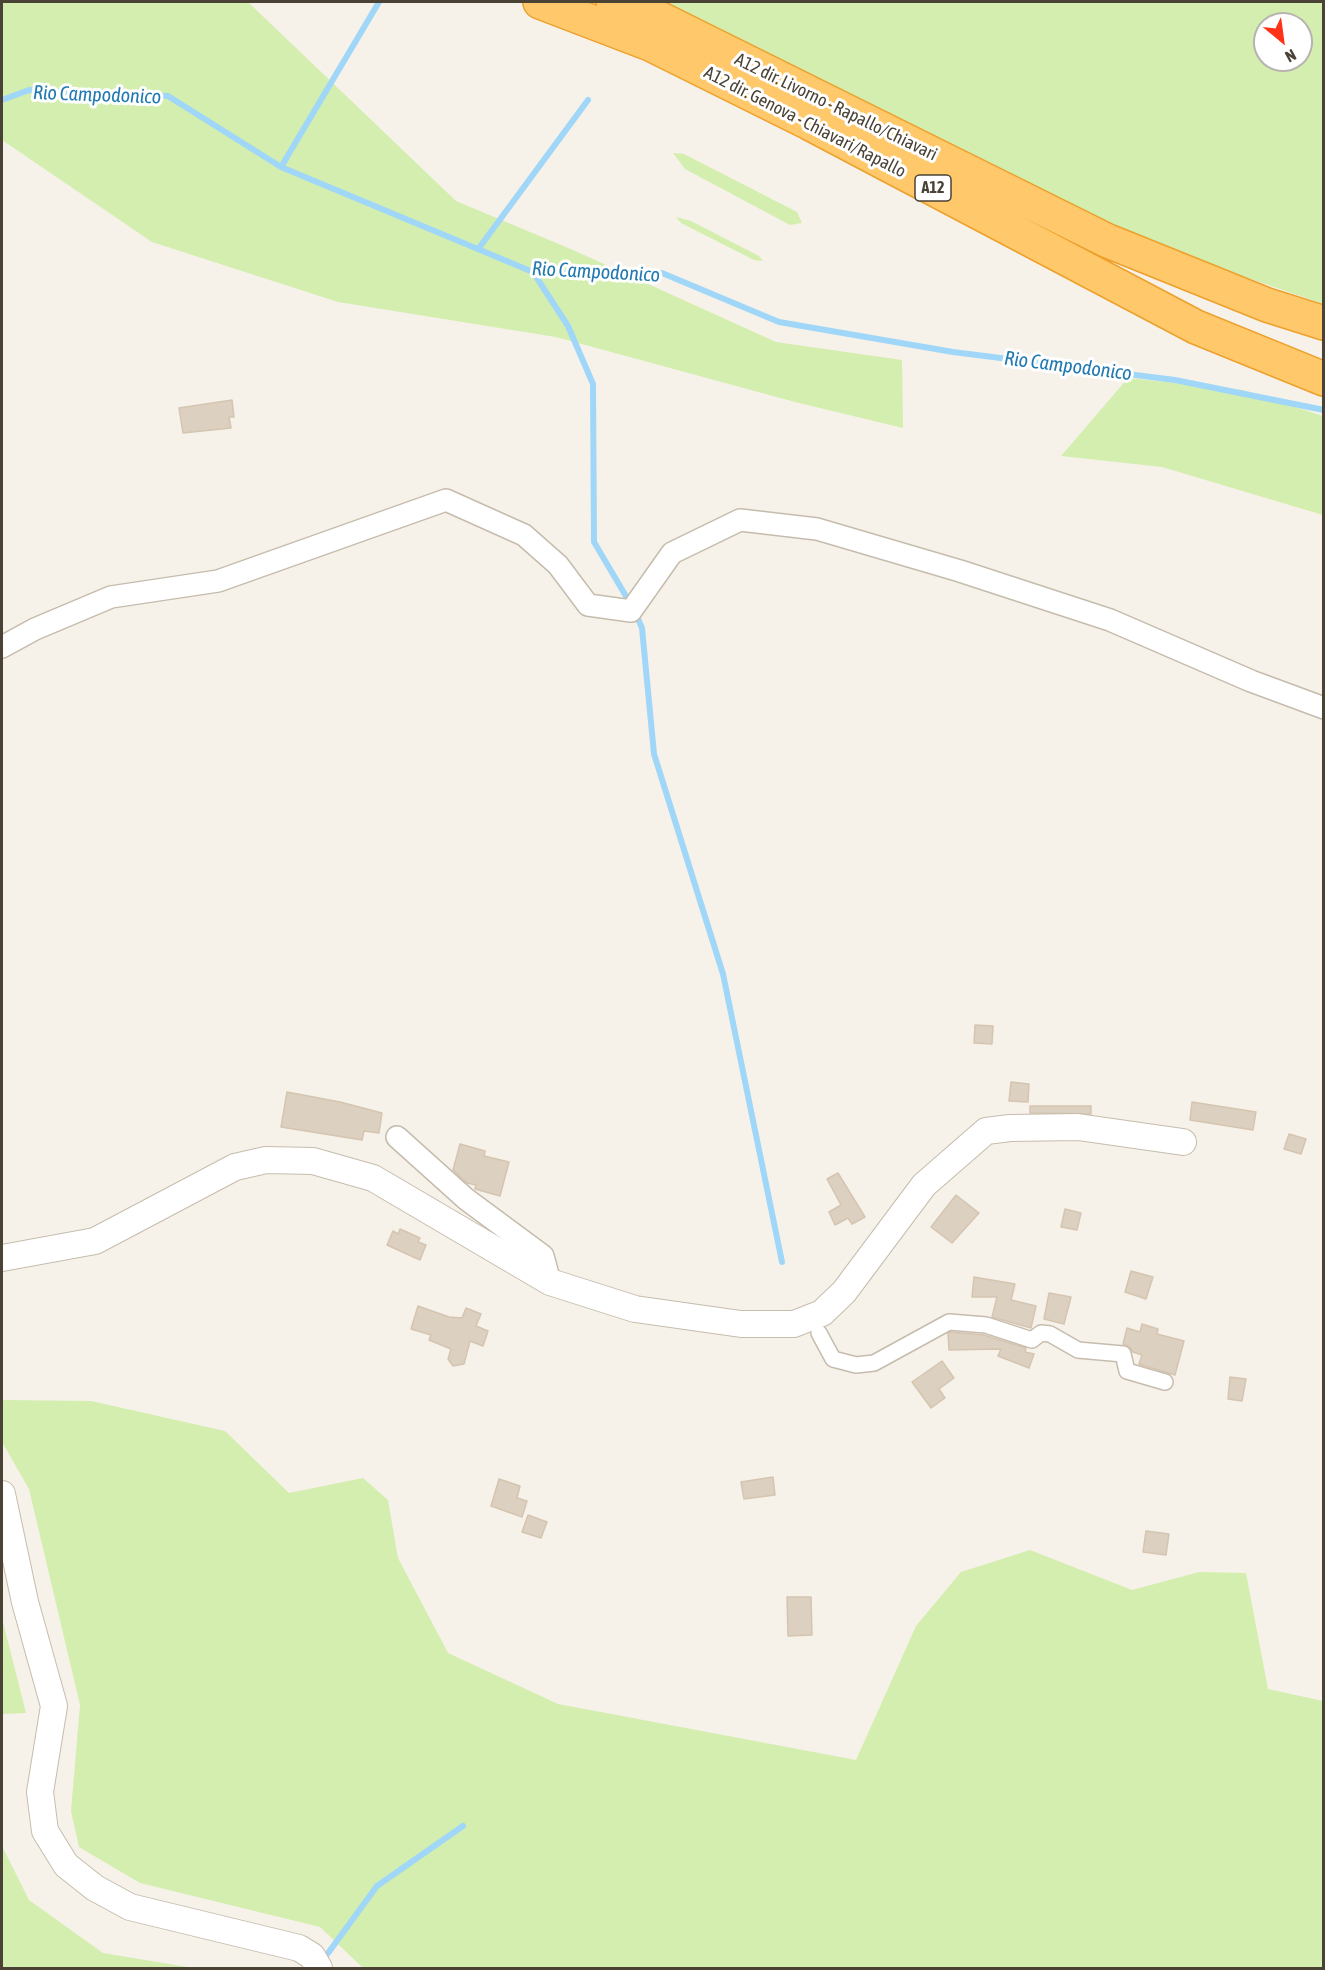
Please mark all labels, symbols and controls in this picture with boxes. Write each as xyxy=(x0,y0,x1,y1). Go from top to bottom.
north arrow xyxy=(1253,12,1313,72)
text: N xyxy=(1282,46,1299,66)
street label: A12 dir. Livorno - Rapallo/Chiavari xyxy=(731,49,941,165)
street label: A12 dir. Genova - Chiavari/Rapallo xyxy=(701,62,909,182)
water label: Rio Campodonico xyxy=(32,81,162,109)
road number: A12 xyxy=(915,175,951,201)
water label: Rio Campodonico xyxy=(531,257,661,287)
water label: Rio Campodonico xyxy=(1003,346,1133,386)

